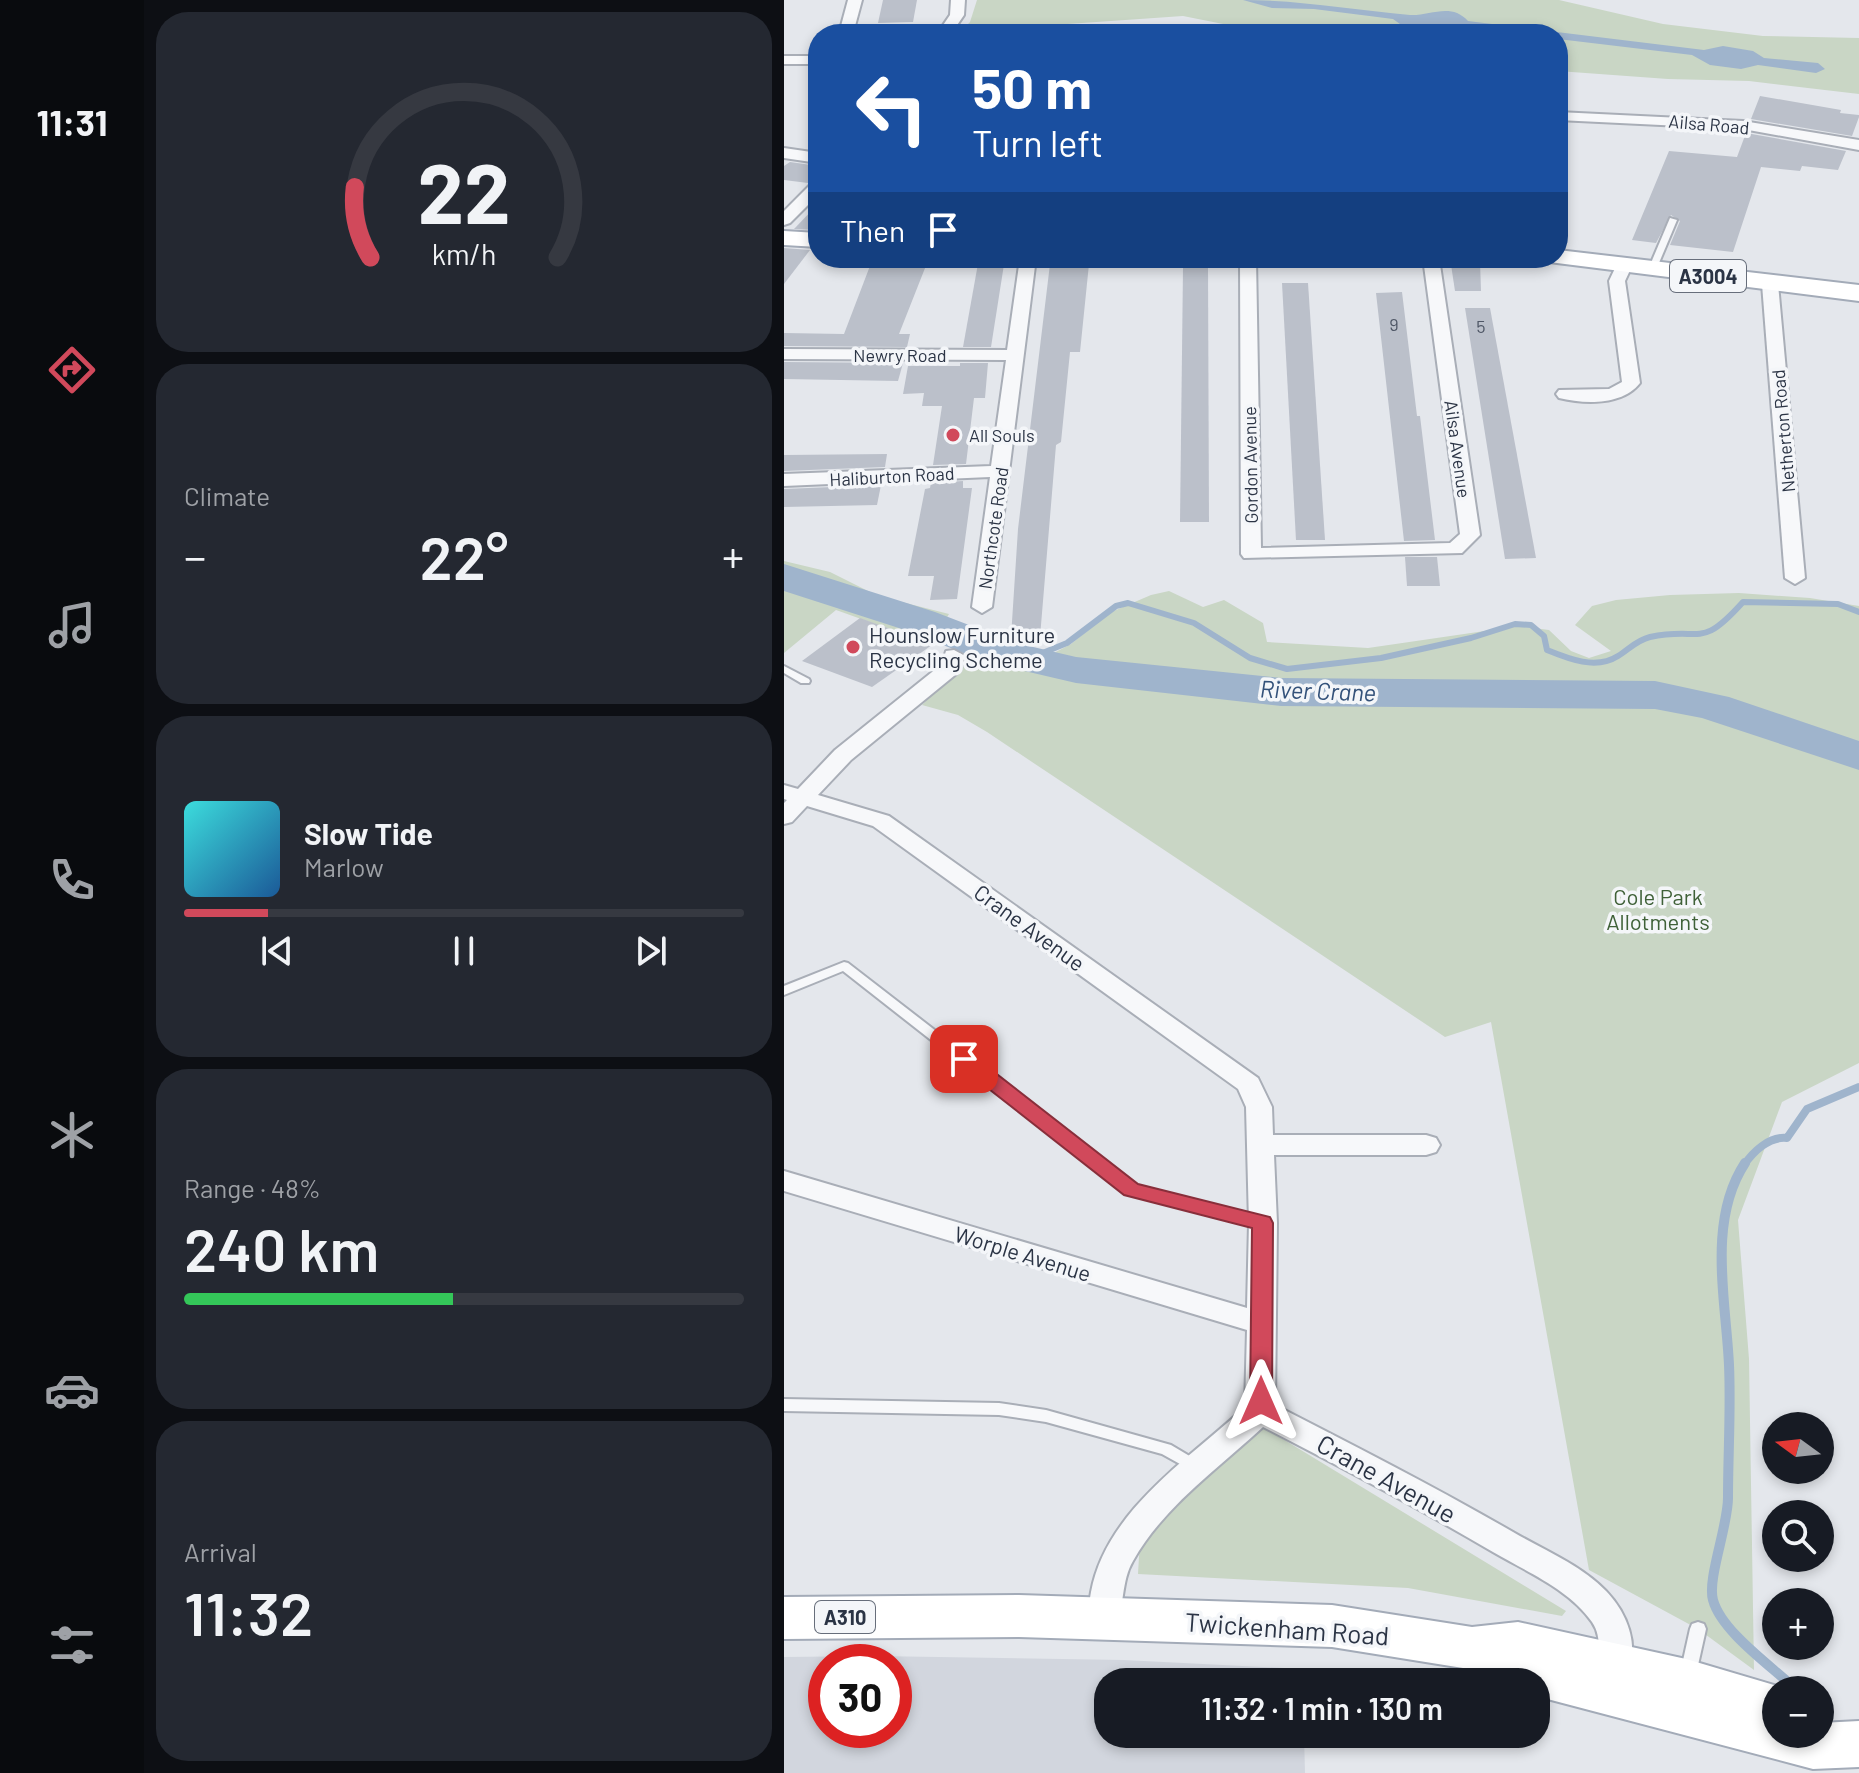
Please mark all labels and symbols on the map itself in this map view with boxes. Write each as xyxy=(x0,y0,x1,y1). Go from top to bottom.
street label: Ailsa Road xyxy=(1668,110,1750,138)
road number: A3004 xyxy=(1670,260,1746,292)
house number: 9 xyxy=(1389,313,1399,335)
house number: 5 xyxy=(1476,315,1486,337)
street label: Newry Road xyxy=(853,344,947,366)
street label: Netherton Road xyxy=(1767,369,1799,493)
street label: Ailsa Avenue xyxy=(1440,399,1476,499)
street label: Gordon Avenue xyxy=(1238,406,1262,524)
place label: All Souls xyxy=(969,424,1035,446)
marker: All Souls xyxy=(944,426,962,444)
street label: Haliburton Road xyxy=(829,462,955,490)
street label: Northcote Road xyxy=(974,465,1012,591)
place label: Hounslow Furniture Recycling Scheme xyxy=(869,621,1055,672)
marker: Hounslow Furniture Recycling Scheme xyxy=(844,638,862,656)
water label: River Crane xyxy=(1259,673,1377,707)
street label: Crane Avenue xyxy=(970,878,1090,976)
park label: Cole Park Allotments xyxy=(1606,883,1710,934)
pin xyxy=(930,1025,998,1093)
street label: Worple Avenue xyxy=(952,1220,1094,1286)
position arrow xyxy=(1219,1359,1303,1443)
north arrow xyxy=(1762,1412,1834,1484)
street label: Crane Avenue xyxy=(1312,1427,1462,1529)
road number: A310 xyxy=(815,1601,875,1633)
street label: Twickenham Road xyxy=(1184,1605,1390,1651)
speed limit sign: 30 xyxy=(808,1644,912,1748)

